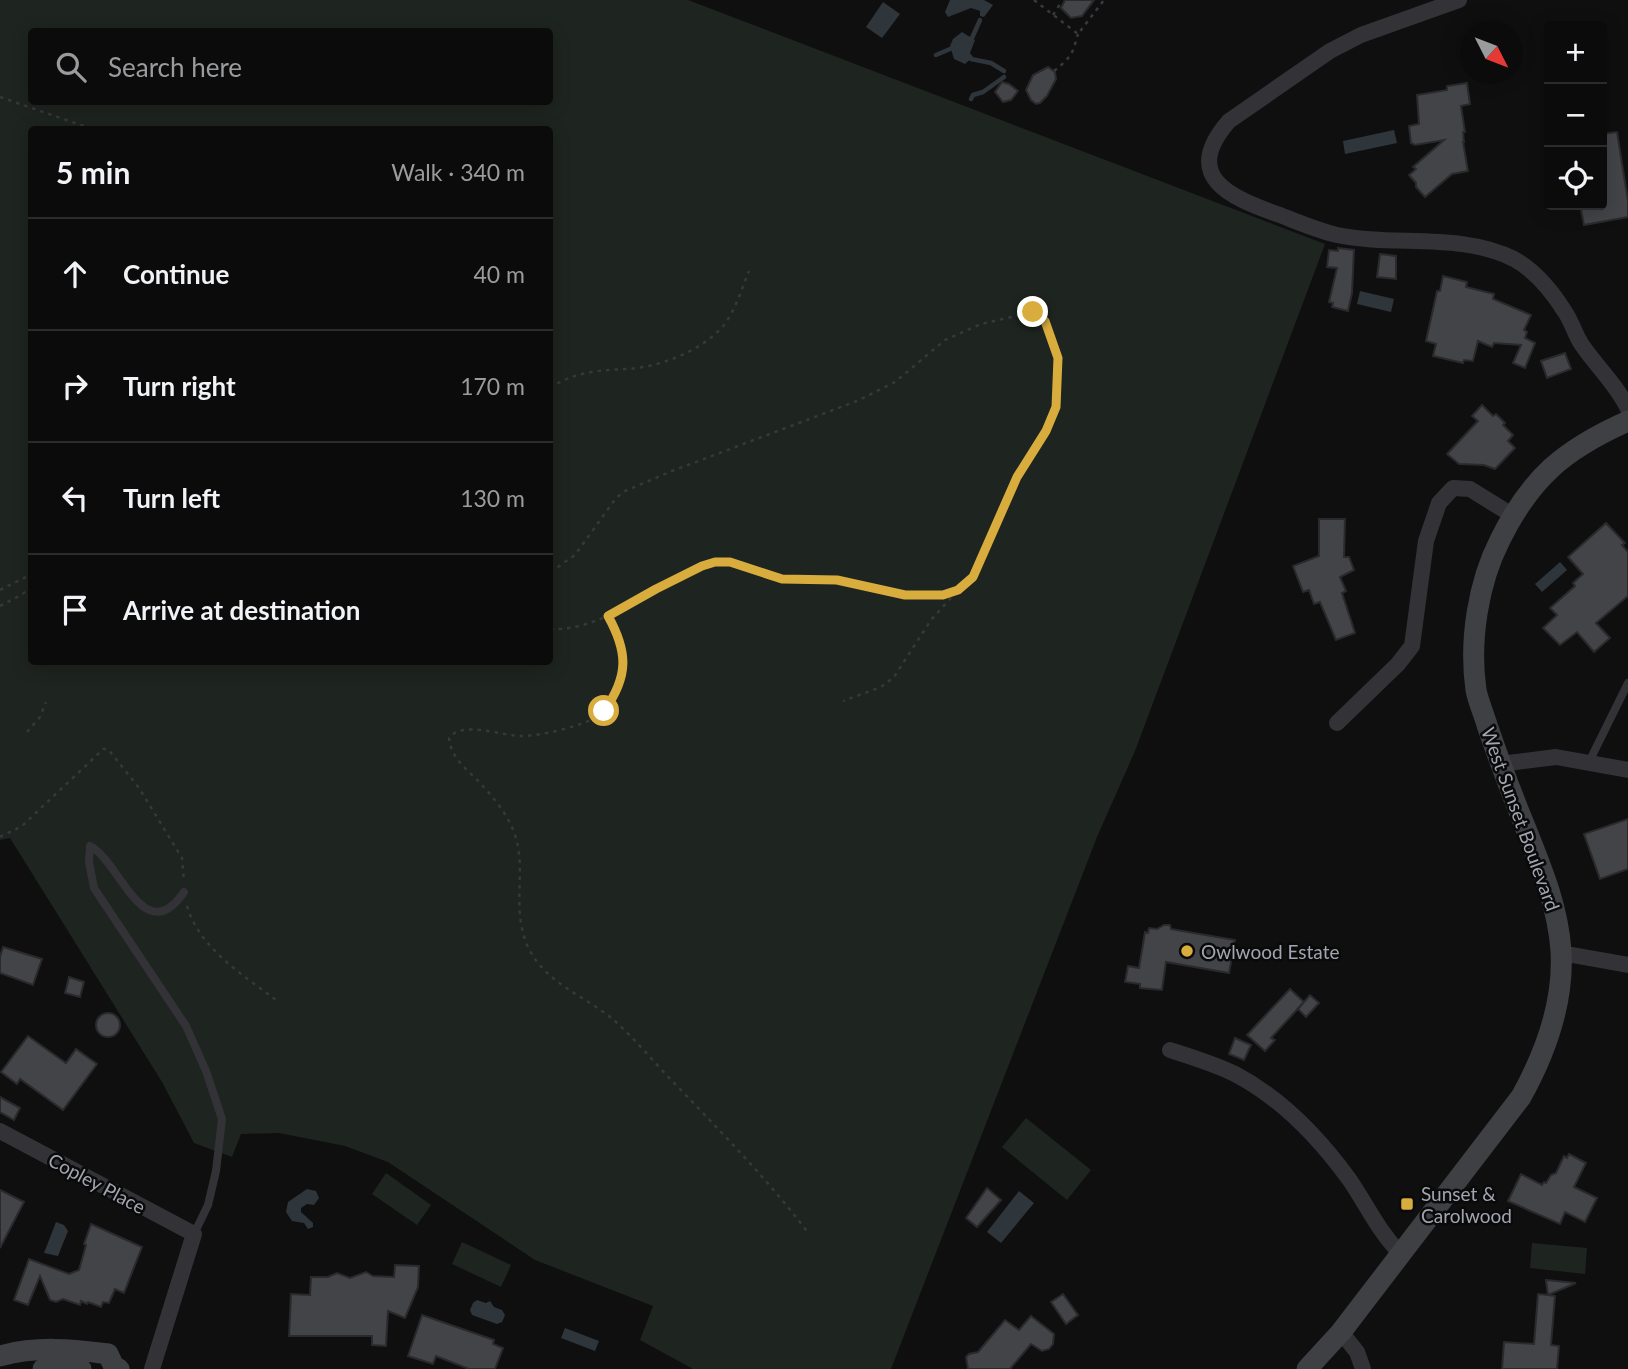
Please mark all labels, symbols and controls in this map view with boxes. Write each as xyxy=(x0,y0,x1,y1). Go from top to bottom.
north arrow xyxy=(1460,21,1523,84)
map controls xyxy=(1544,21,1607,210)
button: + xyxy=(1544,21,1607,84)
search box xyxy=(28,28,553,105)
icon: search xyxy=(52,48,90,86)
text: Search here xyxy=(108,51,242,83)
button: − xyxy=(1544,84,1607,147)
button: locate xyxy=(1544,147,1607,210)
text: 5 min xyxy=(56,154,130,190)
text: Walk · 340 m xyxy=(391,158,525,186)
icon: ahead xyxy=(56,255,94,293)
text: Continue xyxy=(123,258,229,290)
text: 40 m xyxy=(474,260,525,288)
route end xyxy=(1017,296,1048,327)
icon: right xyxy=(56,367,94,405)
text: Turn right xyxy=(123,370,236,402)
text: 170 m xyxy=(460,372,525,400)
icon: left xyxy=(56,479,94,517)
text: Turn left xyxy=(123,482,220,514)
text: 130 m xyxy=(460,484,525,512)
icon: arrive xyxy=(56,591,94,629)
text: Arrive at destination xyxy=(123,594,360,626)
route start xyxy=(588,695,619,726)
street label: West Sunset Boulevard xyxy=(1477,724,1565,914)
place label: Owlwood Estate xyxy=(1201,940,1339,963)
marker: Owlwood Estate xyxy=(1179,943,1195,959)
street label: Copley Place xyxy=(45,1148,149,1218)
place label: Sunset & Carolwood xyxy=(1421,1182,1512,1227)
marker: Sunset & Carolwood xyxy=(1399,1196,1415,1212)

